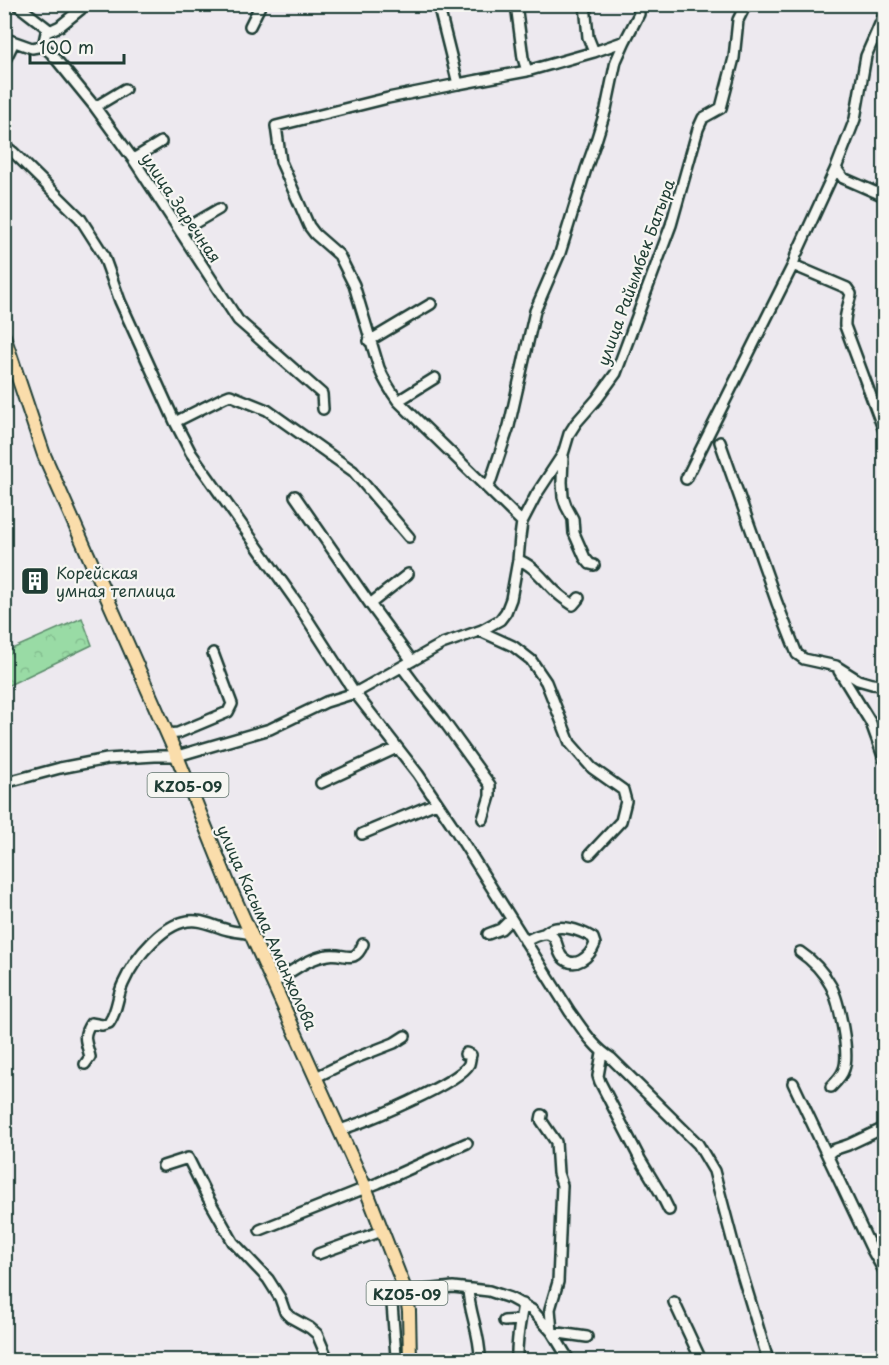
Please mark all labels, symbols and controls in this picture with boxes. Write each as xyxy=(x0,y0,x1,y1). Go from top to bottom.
scale bar xyxy=(30,27,124,65)
text: 100 m xyxy=(39,33,94,60)
street label: улица Заречная xyxy=(136,147,228,267)
street label: улица Райымбек Батыра xyxy=(590,175,680,369)
place label: Корейская умная теплица xyxy=(56,560,175,602)
building icon: Корейская умная теплица xyxy=(19,565,51,597)
road number: KZ05-09 xyxy=(148,773,228,797)
street label: улица Касыма Аманжолова xyxy=(212,821,324,1033)
road number: KZ05-09 xyxy=(366,1281,448,1305)

